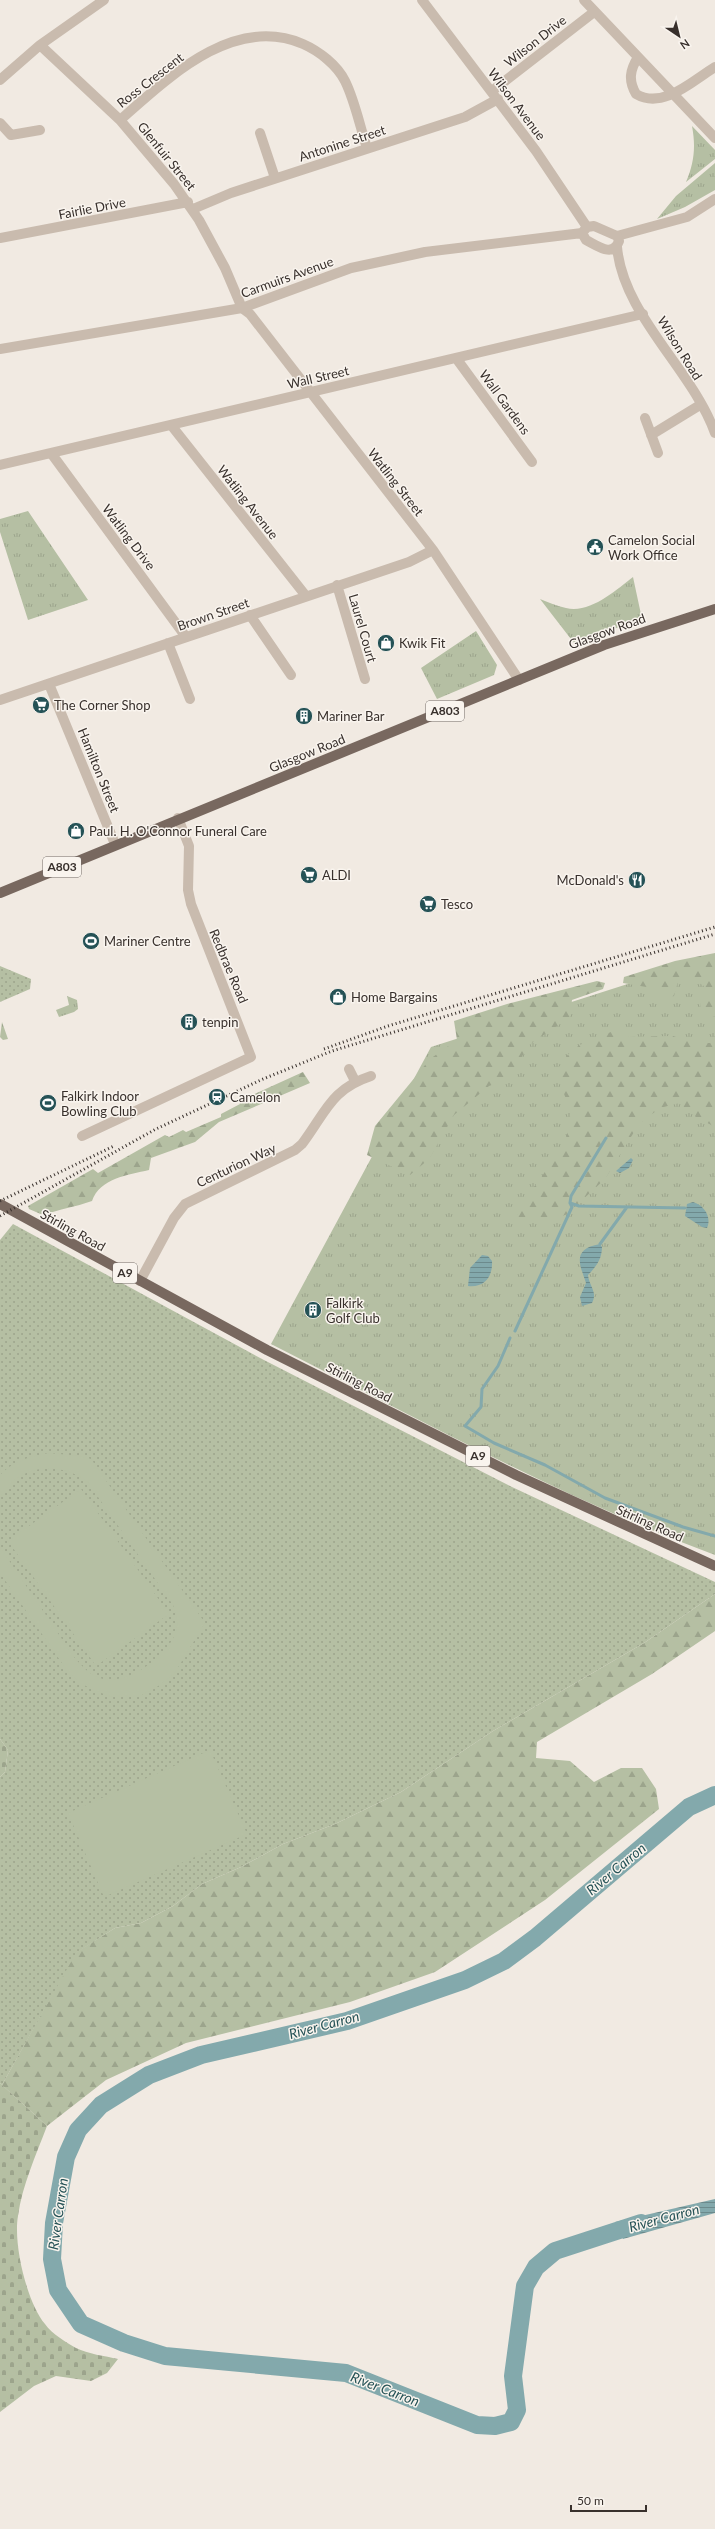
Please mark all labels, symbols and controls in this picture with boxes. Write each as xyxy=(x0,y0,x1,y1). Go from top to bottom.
street label: Wilson Drive xyxy=(501,12,569,70)
north arrow xyxy=(659,16,699,56)
text: N xyxy=(678,37,692,52)
street label: Ross Crescent xyxy=(114,49,187,111)
street label: Wilson Avenue xyxy=(485,65,549,143)
street label: Glenfuir Street xyxy=(135,119,200,194)
street label: Antonine Street xyxy=(297,121,388,165)
street label: Fairlie Drive xyxy=(57,194,127,222)
street label: Carmuirs Avenue xyxy=(239,253,336,301)
street label: Wilson Road xyxy=(654,313,706,383)
street label: Wall Street xyxy=(286,362,351,392)
street label: Wall Gardens xyxy=(476,367,534,438)
street label: Watling Street xyxy=(365,445,428,519)
street label: Watling Avenue xyxy=(214,462,282,542)
street label: Watling Drive xyxy=(99,501,159,573)
place label: Camelon Social Work Office xyxy=(608,532,695,563)
public building icon: Camelon Social Work Office xyxy=(585,537,605,557)
street label: Laurel Court xyxy=(346,592,381,664)
street label: Brown Street xyxy=(175,594,251,634)
street label: Glasgow Road xyxy=(566,610,648,652)
shop icon: Kwik Fit xyxy=(376,633,396,653)
place label: Kwik Fit xyxy=(399,635,446,651)
supermarket icon: The Corner Shop xyxy=(31,695,51,715)
place label: The Corner Shop xyxy=(54,697,150,713)
road number: A803 xyxy=(426,701,464,721)
building icon: Mariner Bar xyxy=(294,706,314,726)
place label: Mariner Bar xyxy=(317,708,385,724)
street label: Hamilton Street xyxy=(75,725,123,815)
street label: Glasgow Road xyxy=(267,730,347,776)
shop icon: Paul. H. O'Connor Funeral Care xyxy=(66,821,86,841)
place label: Paul. H. O'Connor Funeral Care xyxy=(89,823,267,839)
road number: A803 xyxy=(43,857,81,877)
supermarket icon: ALDI xyxy=(299,865,319,885)
place label: ALDI xyxy=(322,867,351,883)
restaurant icon: McDonald's xyxy=(627,870,647,890)
place label: McDonald's xyxy=(557,872,624,888)
supermarket icon: Tesco xyxy=(418,894,438,914)
place label: Tesco xyxy=(441,896,473,912)
street label: Redbrae Road xyxy=(206,926,252,1006)
sports icon: Mariner Centre xyxy=(81,931,101,951)
place label: Mariner Centre xyxy=(104,933,191,949)
shop icon: Home Bargains xyxy=(328,987,348,1007)
place label: Home Bargains xyxy=(351,989,438,1005)
building icon: tenpin xyxy=(179,1012,199,1032)
place label: tenpin xyxy=(202,1014,238,1030)
station icon: Camelon xyxy=(207,1087,227,1107)
place label: Falkirk Indoor Bowling Club xyxy=(61,1088,139,1119)
place label: Camelon xyxy=(230,1089,280,1105)
sports icon: Falkirk Indoor Bowling Club xyxy=(38,1093,58,1113)
street label: Centurion Way xyxy=(194,1139,279,1190)
street label: Stirling Road xyxy=(38,1206,108,1254)
road number: A9 xyxy=(113,1263,137,1283)
place label: Falkirk Golf Club xyxy=(326,1295,380,1326)
building icon: Falkirk Golf Club xyxy=(303,1300,323,1320)
street label: Stirling Road xyxy=(323,1359,395,1405)
road number: A9 xyxy=(466,1446,490,1466)
street label: Stirling Road xyxy=(614,1501,686,1545)
water label: River Carron xyxy=(583,1839,649,1898)
water label: River Carron xyxy=(287,2007,361,2042)
water label: River Carron xyxy=(44,2177,71,2251)
water label: River Carron xyxy=(627,2200,701,2235)
water label: River Carron xyxy=(348,2368,422,2409)
scale bar xyxy=(571,2487,646,2513)
text: 50 m xyxy=(577,2493,604,2508)

